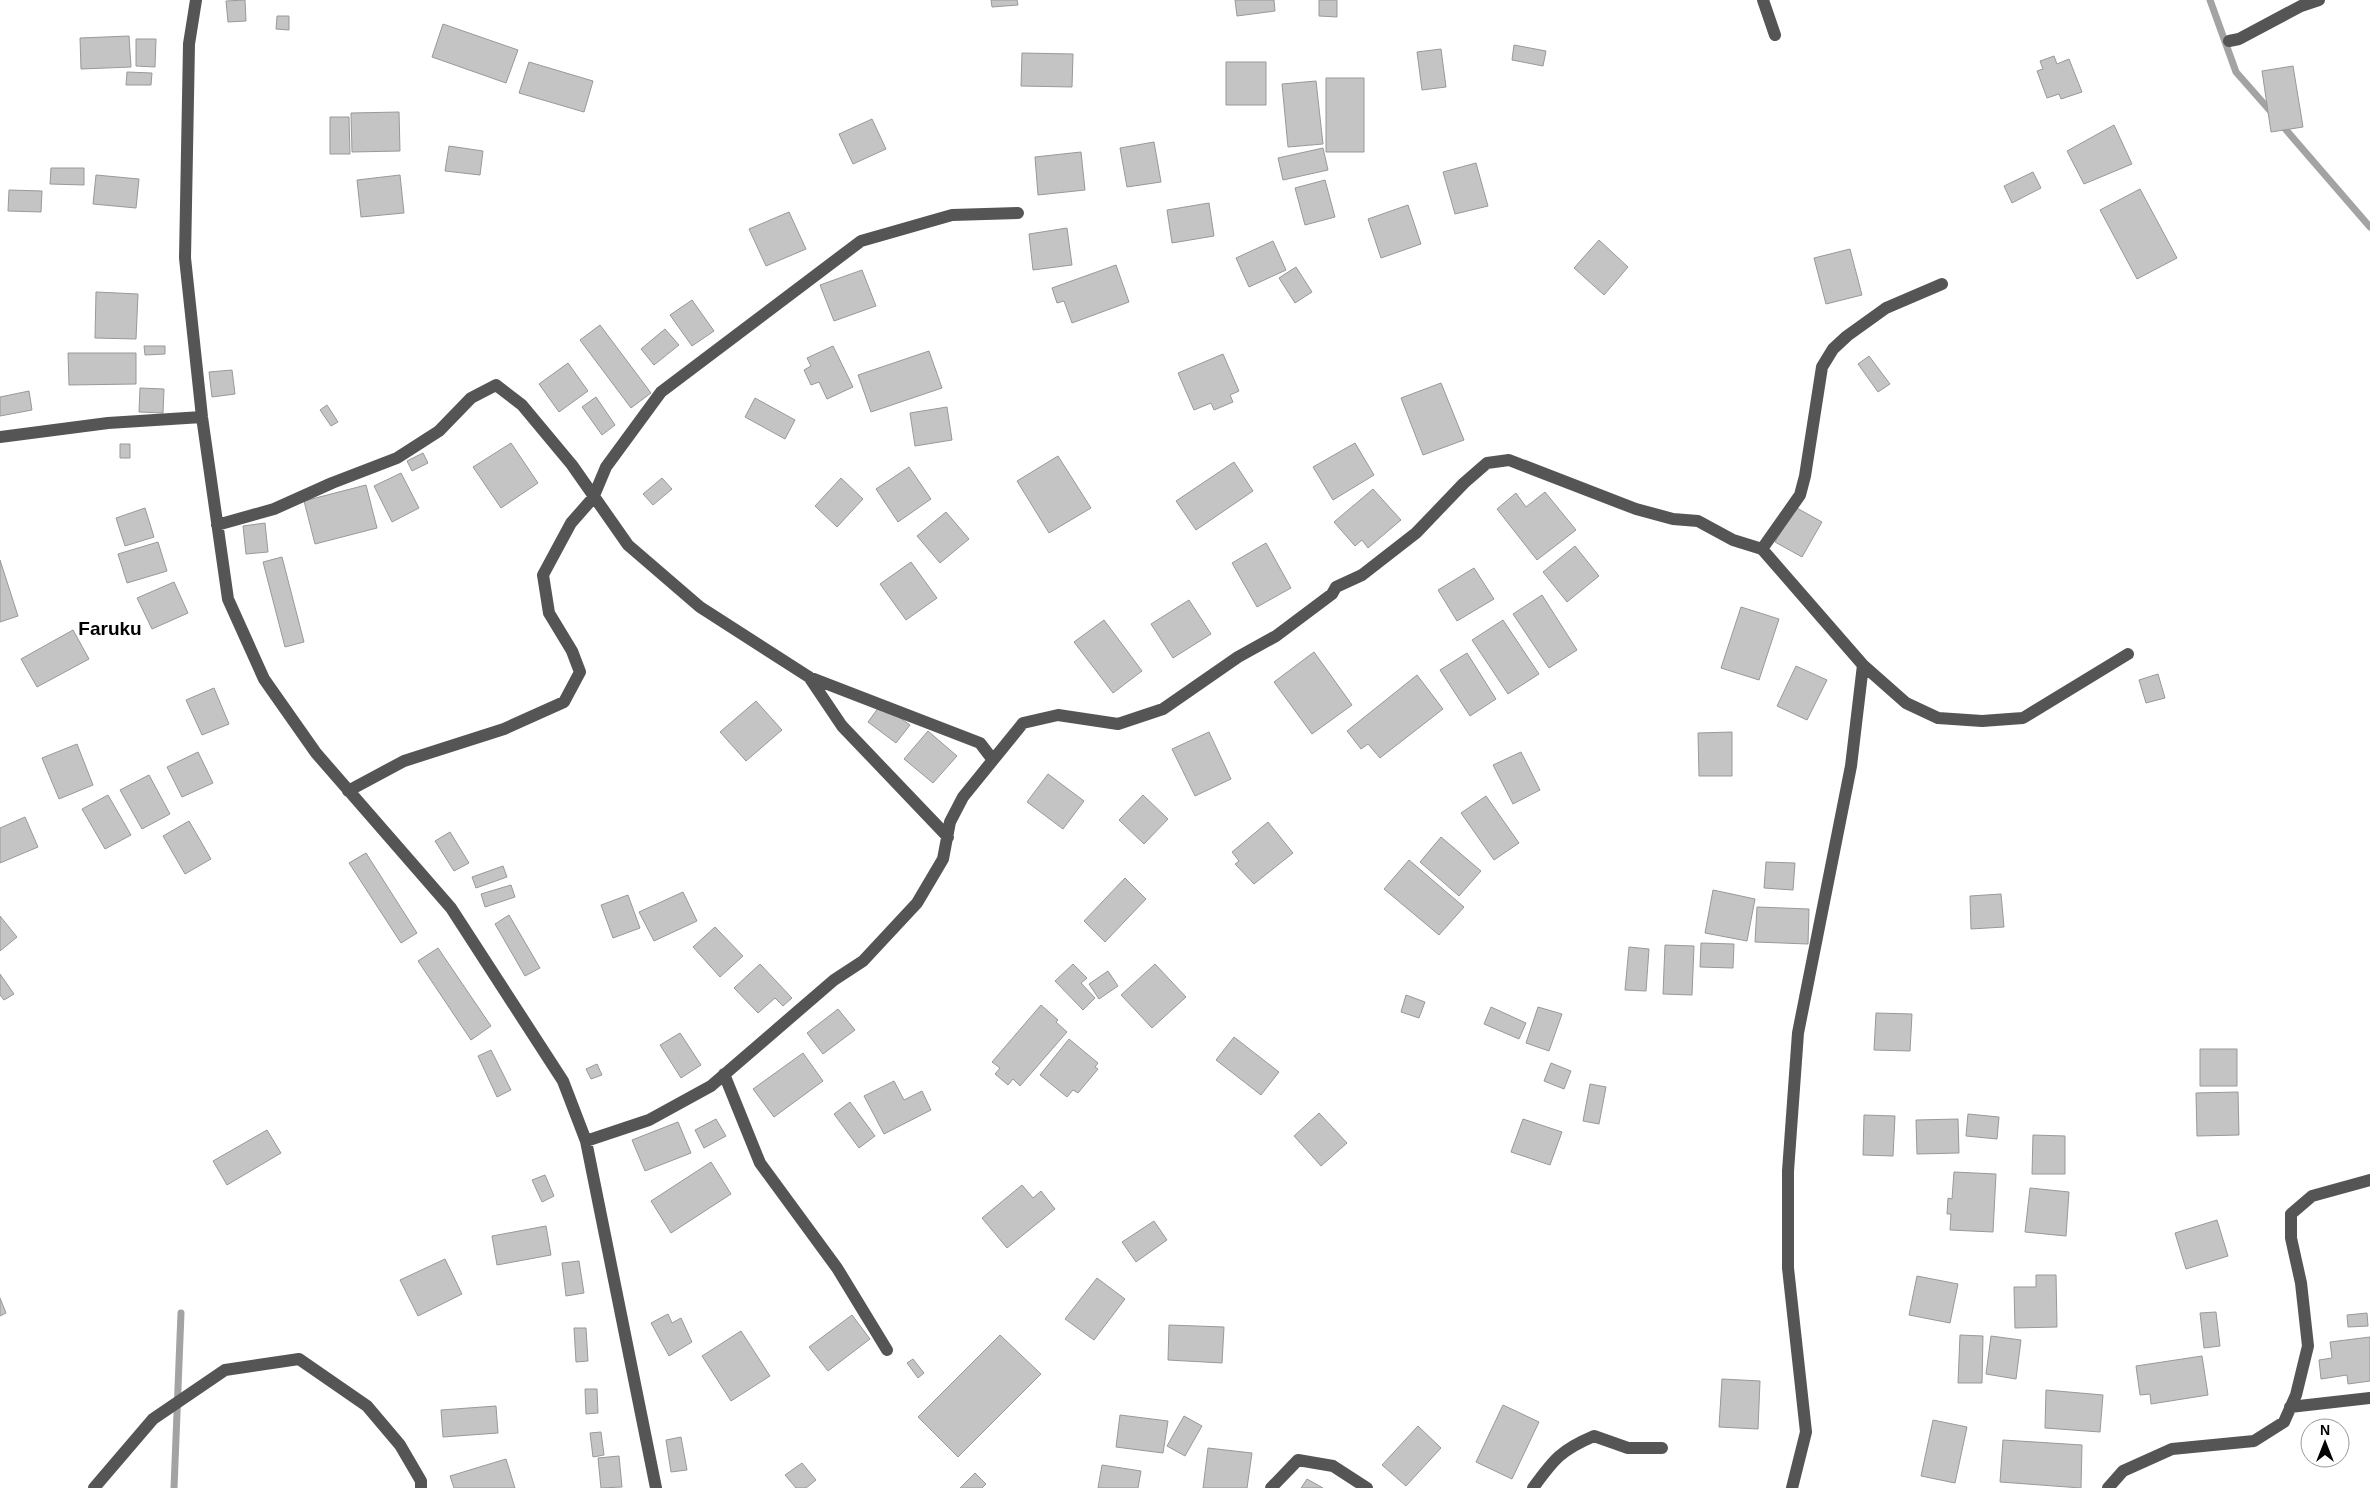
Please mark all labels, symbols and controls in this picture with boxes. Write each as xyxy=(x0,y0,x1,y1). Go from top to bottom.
district label: Faruku xyxy=(78,618,142,639)
north arrow xyxy=(2300,1418,2350,1468)
text: N xyxy=(2320,1422,2330,1438)

